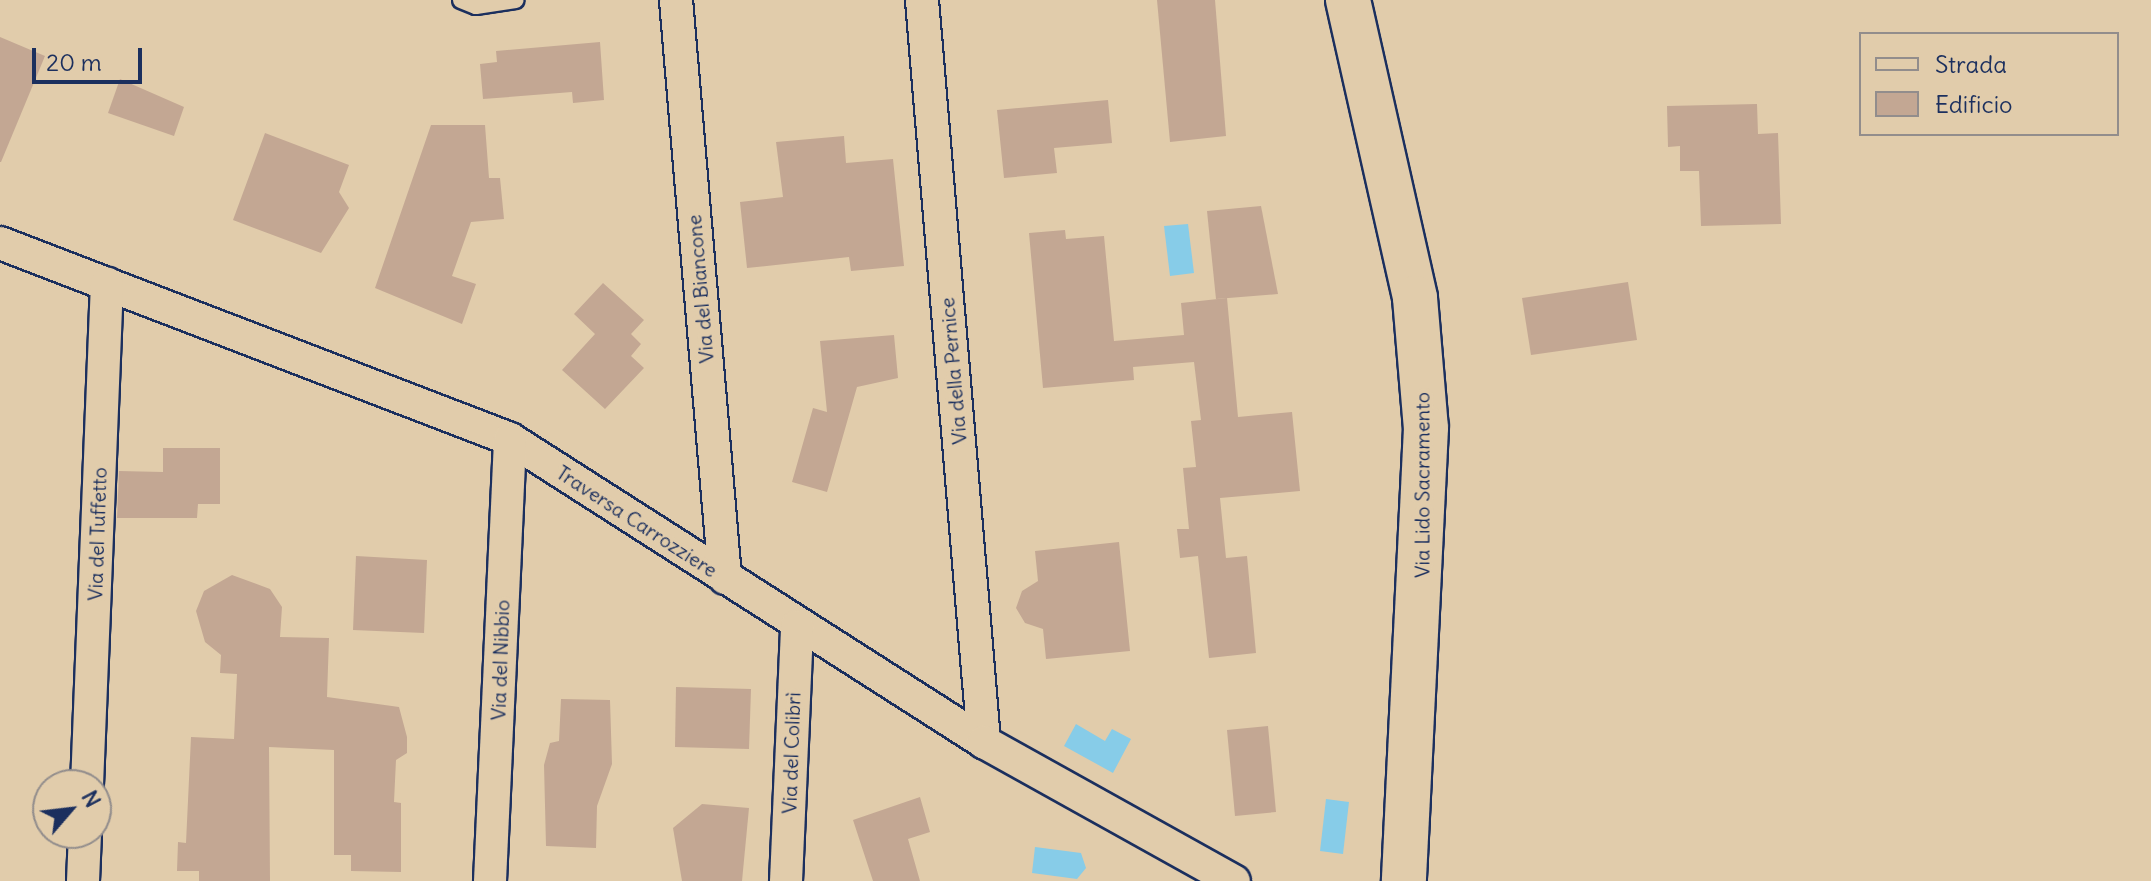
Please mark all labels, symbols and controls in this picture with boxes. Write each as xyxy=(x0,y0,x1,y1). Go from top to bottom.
scale bar xyxy=(36,32,146,82)
legend xyxy=(1859,32,2119,136)
text: 20 m xyxy=(46,47,102,77)
text: Strada xyxy=(1935,49,2007,79)
text: Edificio xyxy=(1935,89,2013,119)
street label: Via del Biancone xyxy=(682,214,718,364)
street label: Via della Pernice xyxy=(935,296,971,446)
street label: Via Lido Sacramento xyxy=(1410,392,1434,578)
street label: Traversa Carrozziere xyxy=(552,460,722,582)
street label: Via del Tuffetto xyxy=(83,467,111,601)
street label: Via del Nibbio xyxy=(486,599,514,721)
street label: Via del Colibrì xyxy=(777,692,805,814)
north arrow xyxy=(32,769,112,849)
text: N xyxy=(75,785,107,812)

